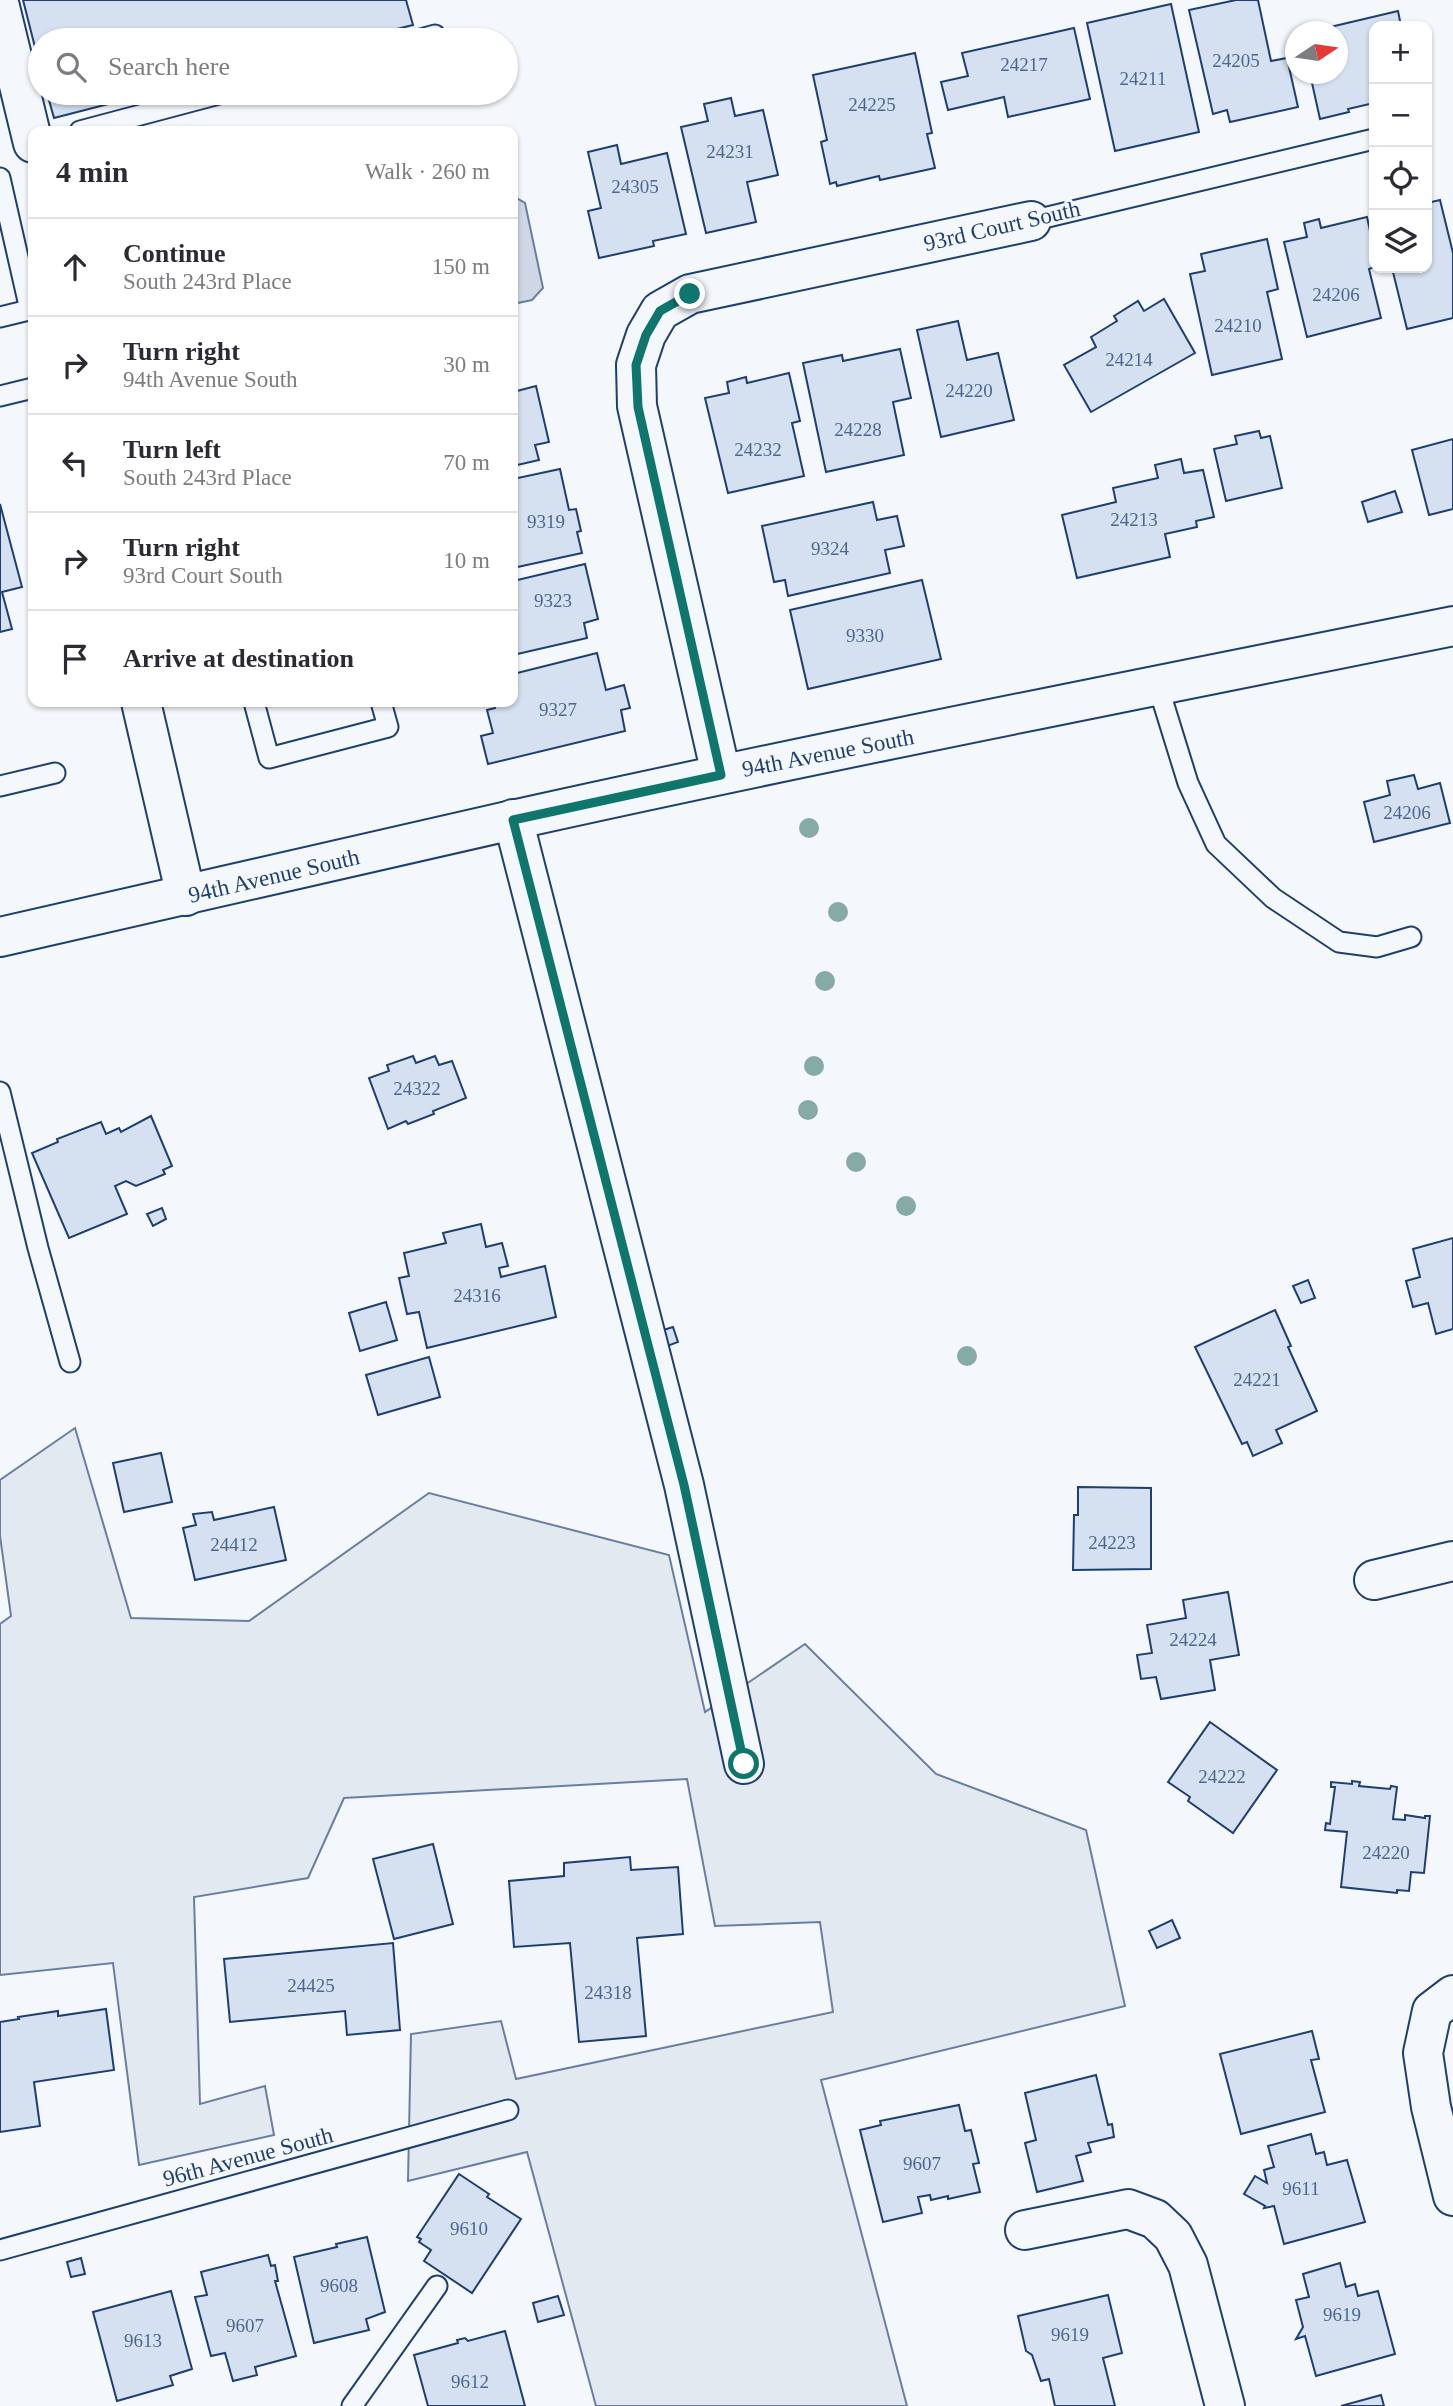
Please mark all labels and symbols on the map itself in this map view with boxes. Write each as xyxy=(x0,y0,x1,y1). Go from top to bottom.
north arrow xyxy=(1285,21,1348,84)
house number: 24205 xyxy=(1212,50,1260,71)
house number: 24217 xyxy=(1000,54,1048,75)
house number: 24211 xyxy=(1120,68,1166,89)
house number: 24225 xyxy=(848,94,896,115)
house number: 24231 xyxy=(706,141,754,162)
house number: 24305 xyxy=(611,176,659,197)
street label: 93rd Court South xyxy=(921,196,1083,256)
route end xyxy=(674,278,705,309)
house number: 24206 xyxy=(1312,284,1360,305)
house number: 24210 xyxy=(1214,315,1262,336)
house number: 24214 xyxy=(1105,349,1153,370)
house number: 24220 xyxy=(945,380,993,401)
house number: 24228 xyxy=(834,419,882,440)
house number: 24232 xyxy=(734,439,782,460)
house number: 24213 xyxy=(1110,509,1158,530)
house number: 9319 xyxy=(527,511,565,532)
house number: 9324 xyxy=(811,538,850,559)
house number: 9323 xyxy=(534,590,572,611)
house number: 9330 xyxy=(846,625,884,646)
house number: 9327 xyxy=(539,699,577,720)
street label: 94th Avenue South xyxy=(740,724,917,782)
house number: 24206 xyxy=(1383,802,1431,823)
street label: 94th Avenue South xyxy=(186,844,362,908)
house number: 24322 xyxy=(393,1078,441,1099)
house number: 24316 xyxy=(453,1285,501,1306)
house number: 24221 xyxy=(1233,1369,1281,1390)
house number: 24223 xyxy=(1088,1532,1136,1553)
house number: 24412 xyxy=(210,1534,258,1555)
house number: 24224 xyxy=(1169,1629,1217,1650)
route start xyxy=(728,1748,759,1779)
house number: 24222 xyxy=(1198,1766,1246,1787)
house number: 24220 xyxy=(1362,1842,1410,1863)
house number: 24425 xyxy=(287,1975,335,1996)
house number: 24318 xyxy=(584,1982,632,2003)
street label: 96th Avenue South xyxy=(160,2122,336,2192)
house number: 9607 xyxy=(903,2153,941,2174)
house number: 9611 xyxy=(1282,2178,1320,2199)
house number: 9610 xyxy=(450,2218,488,2239)
house number: 9608 xyxy=(320,2275,358,2296)
house number: 9619 xyxy=(1323,2304,1361,2325)
house number: 9607 xyxy=(226,2315,264,2336)
house number: 9619 xyxy=(1051,2324,1089,2345)
house number: 9613 xyxy=(124,2330,162,2351)
house number: 9612 xyxy=(451,2371,489,2392)

